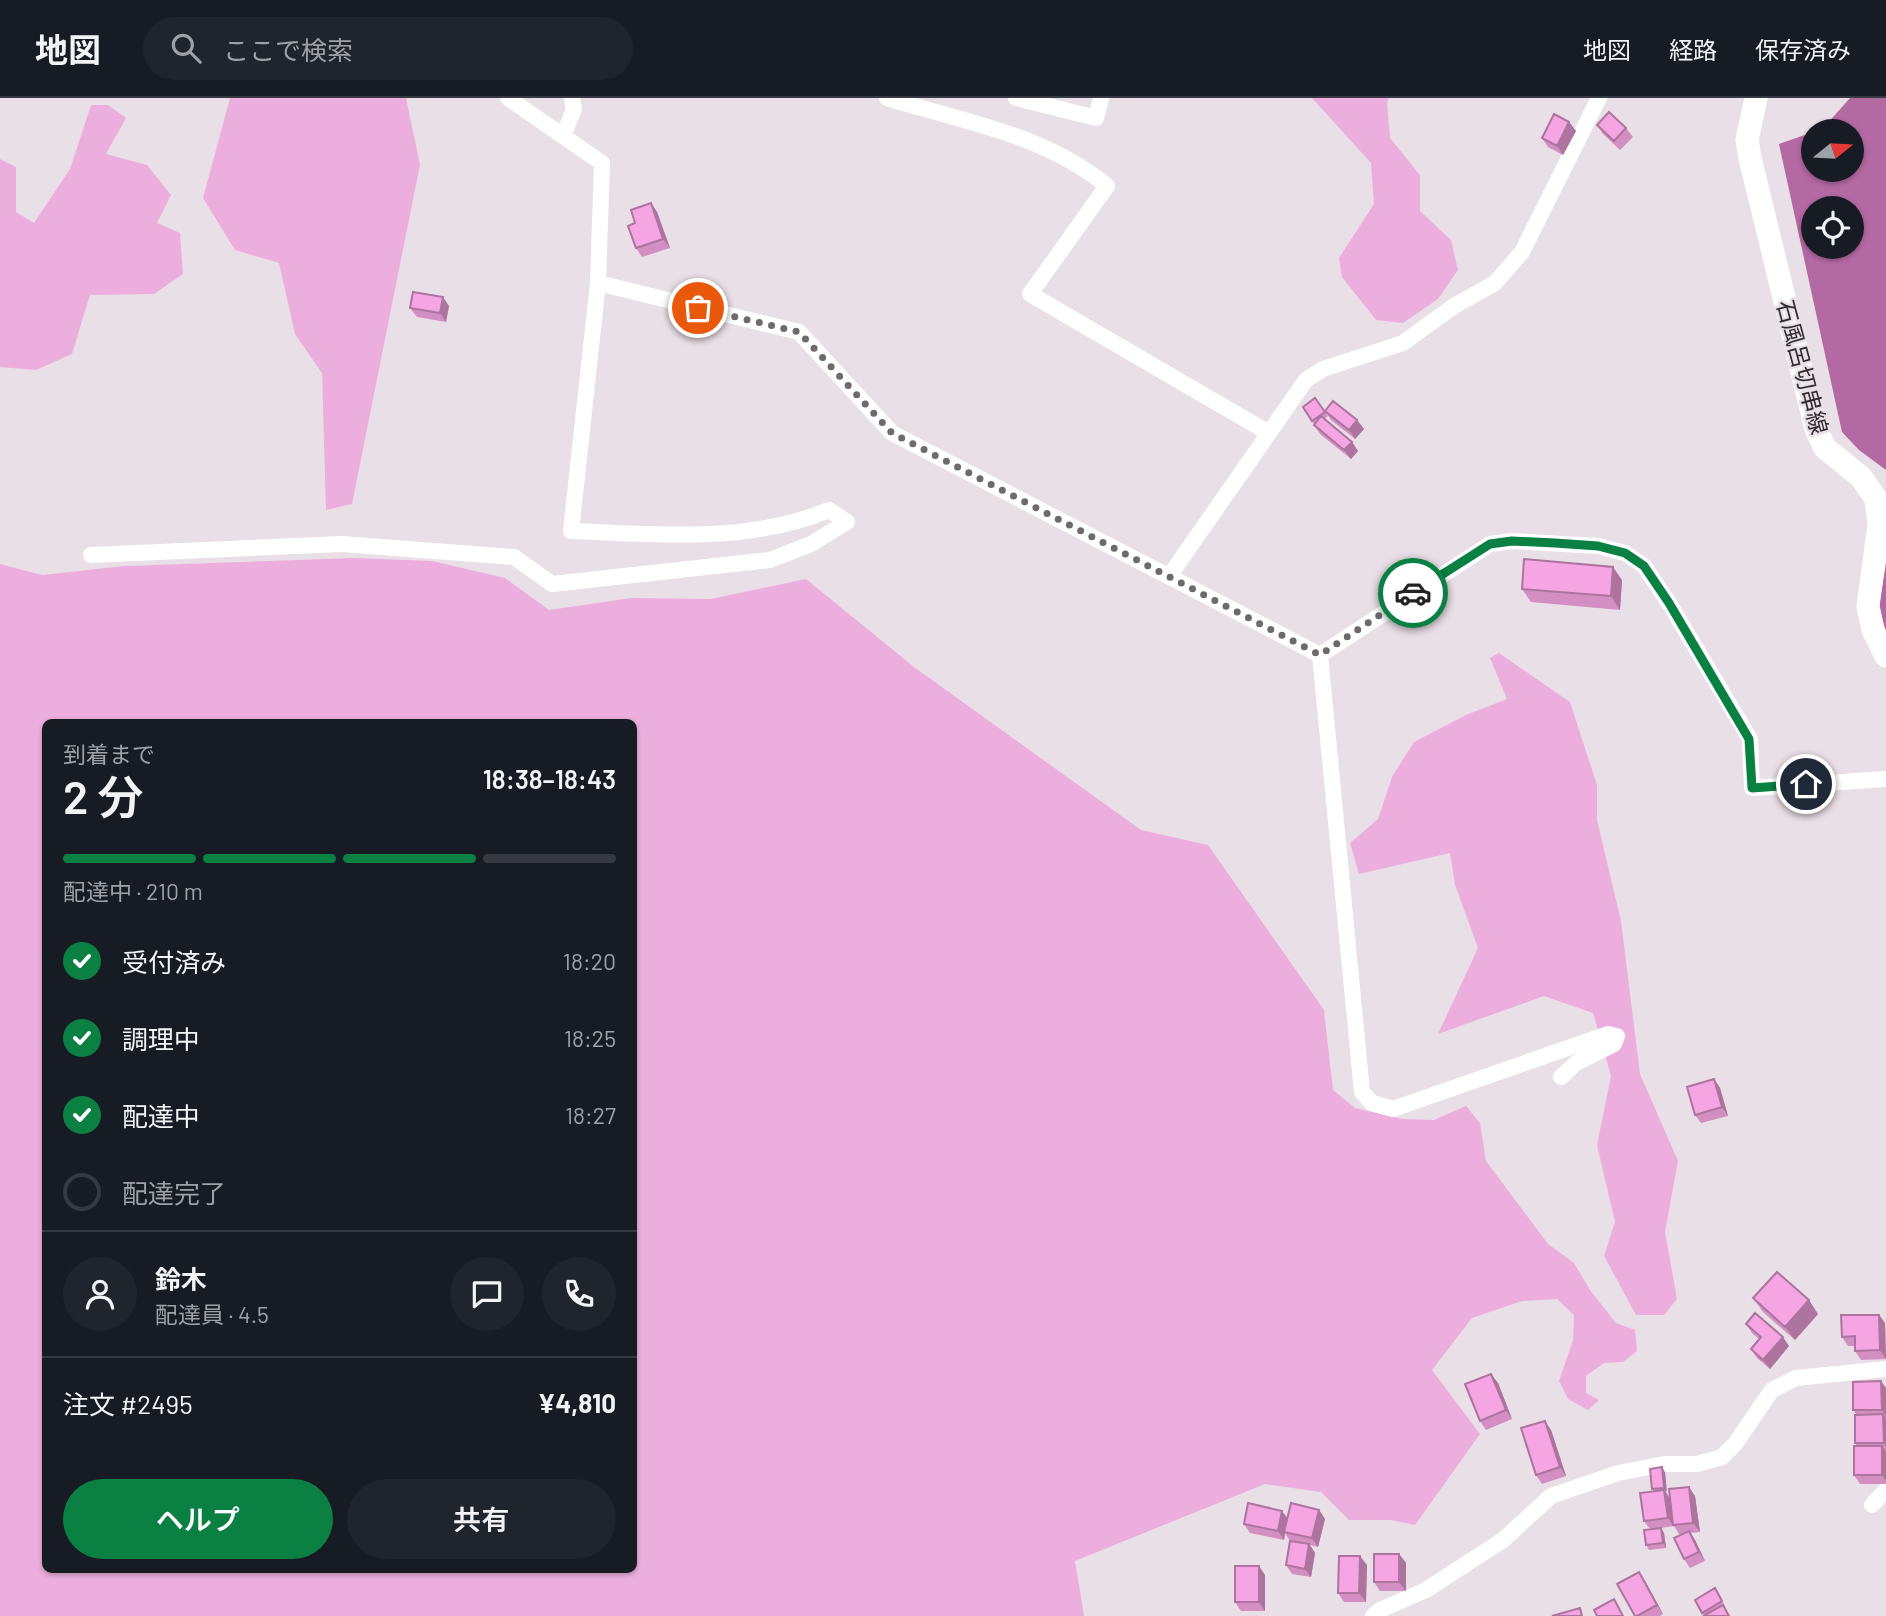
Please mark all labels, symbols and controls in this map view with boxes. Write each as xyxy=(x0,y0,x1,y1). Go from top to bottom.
search box xyxy=(143,17,633,80)
text: 地図 xyxy=(35,29,101,69)
icon: search xyxy=(167,29,205,67)
text: ここで検索 xyxy=(223,34,353,65)
text: 地図 xyxy=(1583,35,1631,64)
text: 経路 xyxy=(1669,35,1717,64)
text: 保存済み xyxy=(1755,35,1851,64)
north arrow xyxy=(1801,119,1864,182)
map controls xyxy=(1801,119,1864,259)
button: locate xyxy=(1801,196,1864,259)
pin xyxy=(668,278,728,338)
icon: bag xyxy=(679,289,717,327)
street label: 石風呂切串線 xyxy=(1772,297,1834,437)
courier xyxy=(1378,558,1448,628)
icon: car xyxy=(1394,574,1432,612)
text: 到着まで xyxy=(63,740,155,768)
pin xyxy=(1776,754,1836,814)
text: 18:38–18:43 xyxy=(483,763,616,794)
icon: home xyxy=(1787,765,1825,803)
text: 2 分 xyxy=(63,768,144,823)
text: 配達中 · 210 m xyxy=(63,877,203,905)
icon: check xyxy=(63,942,101,980)
text: 受付済み xyxy=(122,946,226,977)
text: 18:20 xyxy=(563,947,616,975)
icon: check xyxy=(63,1019,101,1057)
text: 調理中 xyxy=(122,1023,200,1054)
text: 18:25 xyxy=(564,1024,616,1052)
icon: check xyxy=(63,1096,101,1134)
text: 配達中 xyxy=(122,1100,200,1131)
text: 18:27 xyxy=(565,1101,616,1129)
text: 配達完了 xyxy=(122,1177,226,1208)
button: person xyxy=(63,1257,137,1331)
button: chat xyxy=(450,1257,524,1331)
button: phone xyxy=(542,1257,616,1331)
text: 鈴木 xyxy=(155,1263,207,1294)
text: 配達員 · 4.5 xyxy=(155,1300,269,1328)
text: ¥4,810 xyxy=(538,1387,616,1418)
text: 注文 #2495 xyxy=(63,1388,193,1419)
button: ヘルプ xyxy=(63,1479,333,1559)
button: 共有 xyxy=(347,1479,616,1559)

